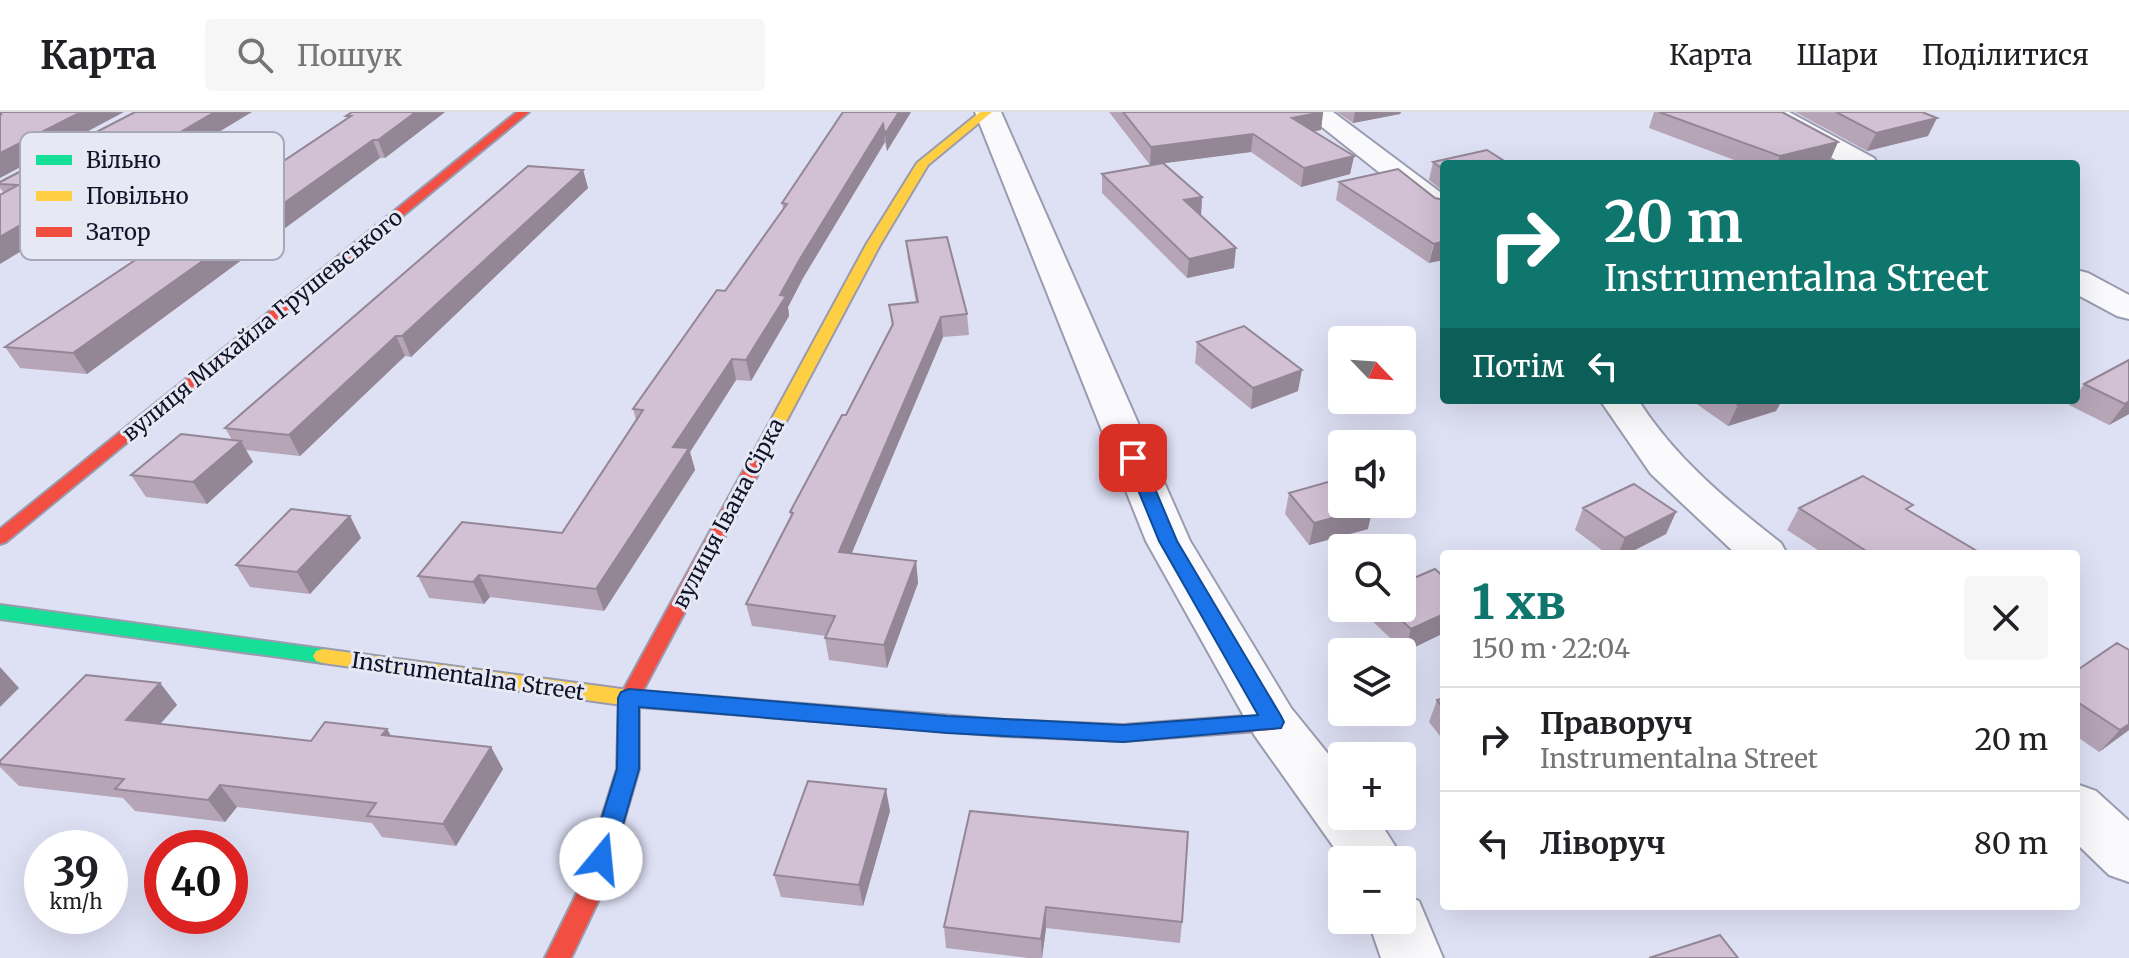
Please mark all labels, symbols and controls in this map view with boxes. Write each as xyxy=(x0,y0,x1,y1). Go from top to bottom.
search box xyxy=(205,19,765,91)
text: Карта xyxy=(40,32,157,79)
icon: search xyxy=(233,33,277,77)
text: Пошук xyxy=(297,36,402,74)
text: Карта xyxy=(1669,37,1752,73)
text: Шари xyxy=(1796,37,1878,73)
text: Поділитися xyxy=(1922,37,2089,73)
legend xyxy=(20,132,284,260)
text: Вільно xyxy=(86,146,161,174)
text: Повільно xyxy=(86,182,189,210)
text: 20 m xyxy=(1604,187,1743,257)
icon: right xyxy=(1472,192,1576,296)
street label: вулиця Михайла Грушевського xyxy=(116,203,408,447)
text: Затор xyxy=(86,218,150,246)
text: Instrumentalna Street xyxy=(1604,256,1989,301)
north arrow xyxy=(1328,326,1416,414)
map controls xyxy=(1328,326,1416,934)
icon: left xyxy=(1581,344,1625,388)
text: Потім xyxy=(1472,347,1565,385)
street label: вулиця Івана Сірка xyxy=(666,413,790,613)
pin xyxy=(1099,424,1167,492)
button: sound xyxy=(1328,430,1416,518)
icon: arrive xyxy=(1111,436,1155,480)
button: search xyxy=(1328,534,1416,622)
text: 1 хв xyxy=(1472,572,1566,632)
button: close xyxy=(1964,576,2048,660)
text: 150 m · 22:04 xyxy=(1472,632,1630,665)
button: layers xyxy=(1328,638,1416,726)
street label: Instrumentalna Street xyxy=(350,646,587,706)
text: Праворуч xyxy=(1540,704,1693,742)
icon: right xyxy=(1472,717,1516,761)
text: 20 m xyxy=(1975,720,2048,758)
button: + xyxy=(1328,742,1416,830)
text: Instrumentalna Street xyxy=(1540,742,1818,775)
position arrow xyxy=(559,817,643,901)
icon: left xyxy=(1472,821,1516,865)
text: Ліворуч xyxy=(1540,824,1666,862)
text: 80 m xyxy=(1974,824,2048,862)
speed limit sign: 40 xyxy=(144,830,248,934)
button: − xyxy=(1328,846,1416,934)
text: 39 xyxy=(53,847,99,897)
text: km/h xyxy=(50,889,102,914)

